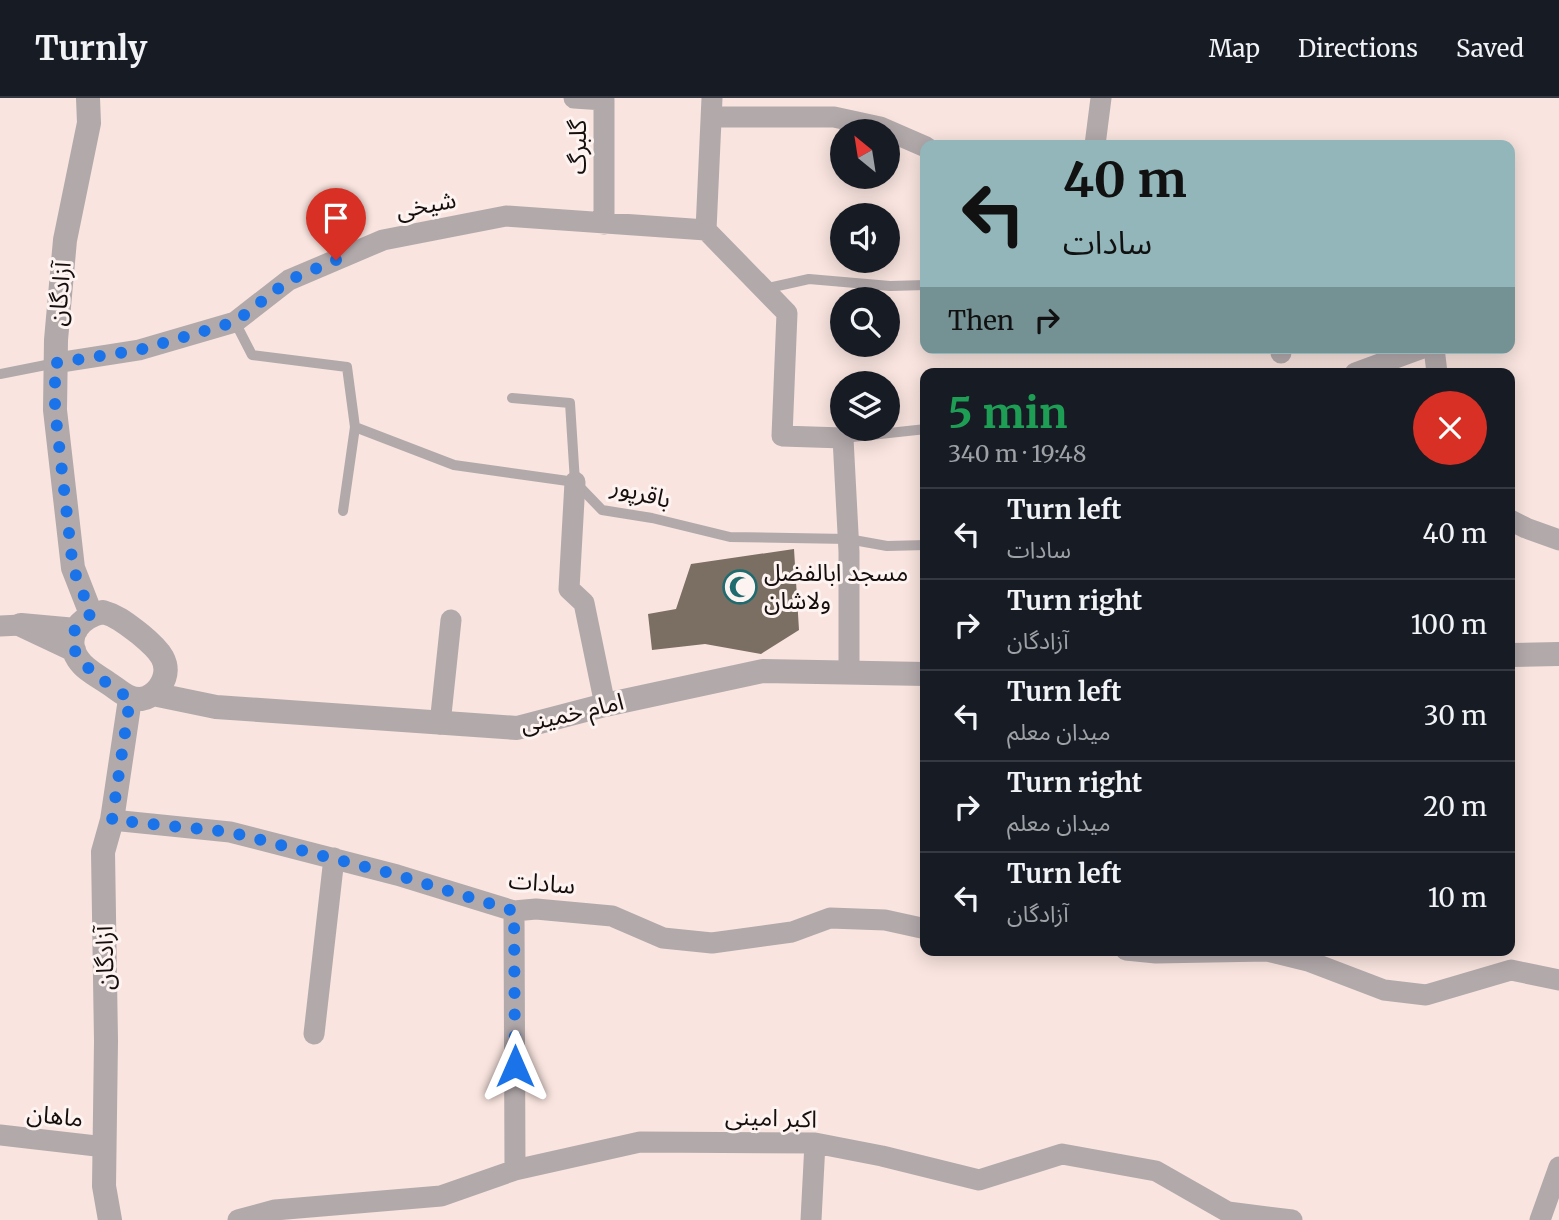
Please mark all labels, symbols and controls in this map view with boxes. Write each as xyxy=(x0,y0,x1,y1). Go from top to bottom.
text: Turnly xyxy=(35,28,147,69)
text: Map xyxy=(1209,33,1260,64)
text: Directions xyxy=(1298,33,1418,64)
text: Saved xyxy=(1456,33,1524,64)
street label: گلبرگ xyxy=(562,118,593,174)
north arrow xyxy=(830,119,900,189)
map controls xyxy=(830,119,900,441)
text: 40 m xyxy=(1063,149,1187,210)
icon: left xyxy=(948,168,1039,259)
street label: شیخی xyxy=(393,183,459,226)
pin xyxy=(306,188,366,260)
icon: arrive xyxy=(317,199,355,237)
button: sound xyxy=(830,203,900,273)
text: سادات xyxy=(1063,223,1152,263)
street label: آزادگان xyxy=(41,260,78,327)
button: search xyxy=(830,287,900,357)
icon: right xyxy=(1028,301,1066,339)
text: Then xyxy=(948,304,1014,337)
button: layers xyxy=(830,371,900,441)
text: 5 min xyxy=(948,387,1067,439)
button: close xyxy=(1413,391,1487,465)
text: 340 m · 19:48 xyxy=(948,439,1086,468)
street label: باقرپور xyxy=(607,470,674,515)
text: Turn left xyxy=(1007,493,1121,526)
icon: left xyxy=(948,515,986,553)
text: 40 m xyxy=(1423,517,1487,550)
text: سادات xyxy=(1007,535,1071,564)
place label: مسجد ابالفضل ولاشان xyxy=(764,557,908,616)
mosque icon: مسجد ابالفضل ولاشان xyxy=(721,568,759,606)
text: Turn right xyxy=(1007,584,1142,617)
icon: right xyxy=(948,606,986,644)
text: 100 m xyxy=(1411,608,1487,641)
text: آزادگان xyxy=(1007,626,1069,655)
text: Turn left xyxy=(1007,675,1121,708)
street label: امام خمینی xyxy=(517,686,627,742)
icon: left xyxy=(948,697,986,735)
text: 30 m xyxy=(1424,699,1487,732)
text: میدان معلم xyxy=(1007,717,1110,746)
text: Turn right xyxy=(1007,766,1142,799)
icon: right xyxy=(948,788,986,826)
text: 20 m xyxy=(1423,790,1487,823)
text: میدان معلم xyxy=(1007,808,1110,837)
text: Turn left xyxy=(1007,857,1121,890)
street label: سادات xyxy=(507,864,577,901)
icon: left xyxy=(948,879,986,917)
text: 10 m xyxy=(1428,881,1487,914)
text: آزادگان xyxy=(1007,899,1069,928)
street label: آزادگان xyxy=(88,925,121,990)
position arrow xyxy=(478,1029,552,1103)
street label: ماهان xyxy=(25,1097,85,1134)
street label: اکبر امينی xyxy=(724,1100,818,1135)

